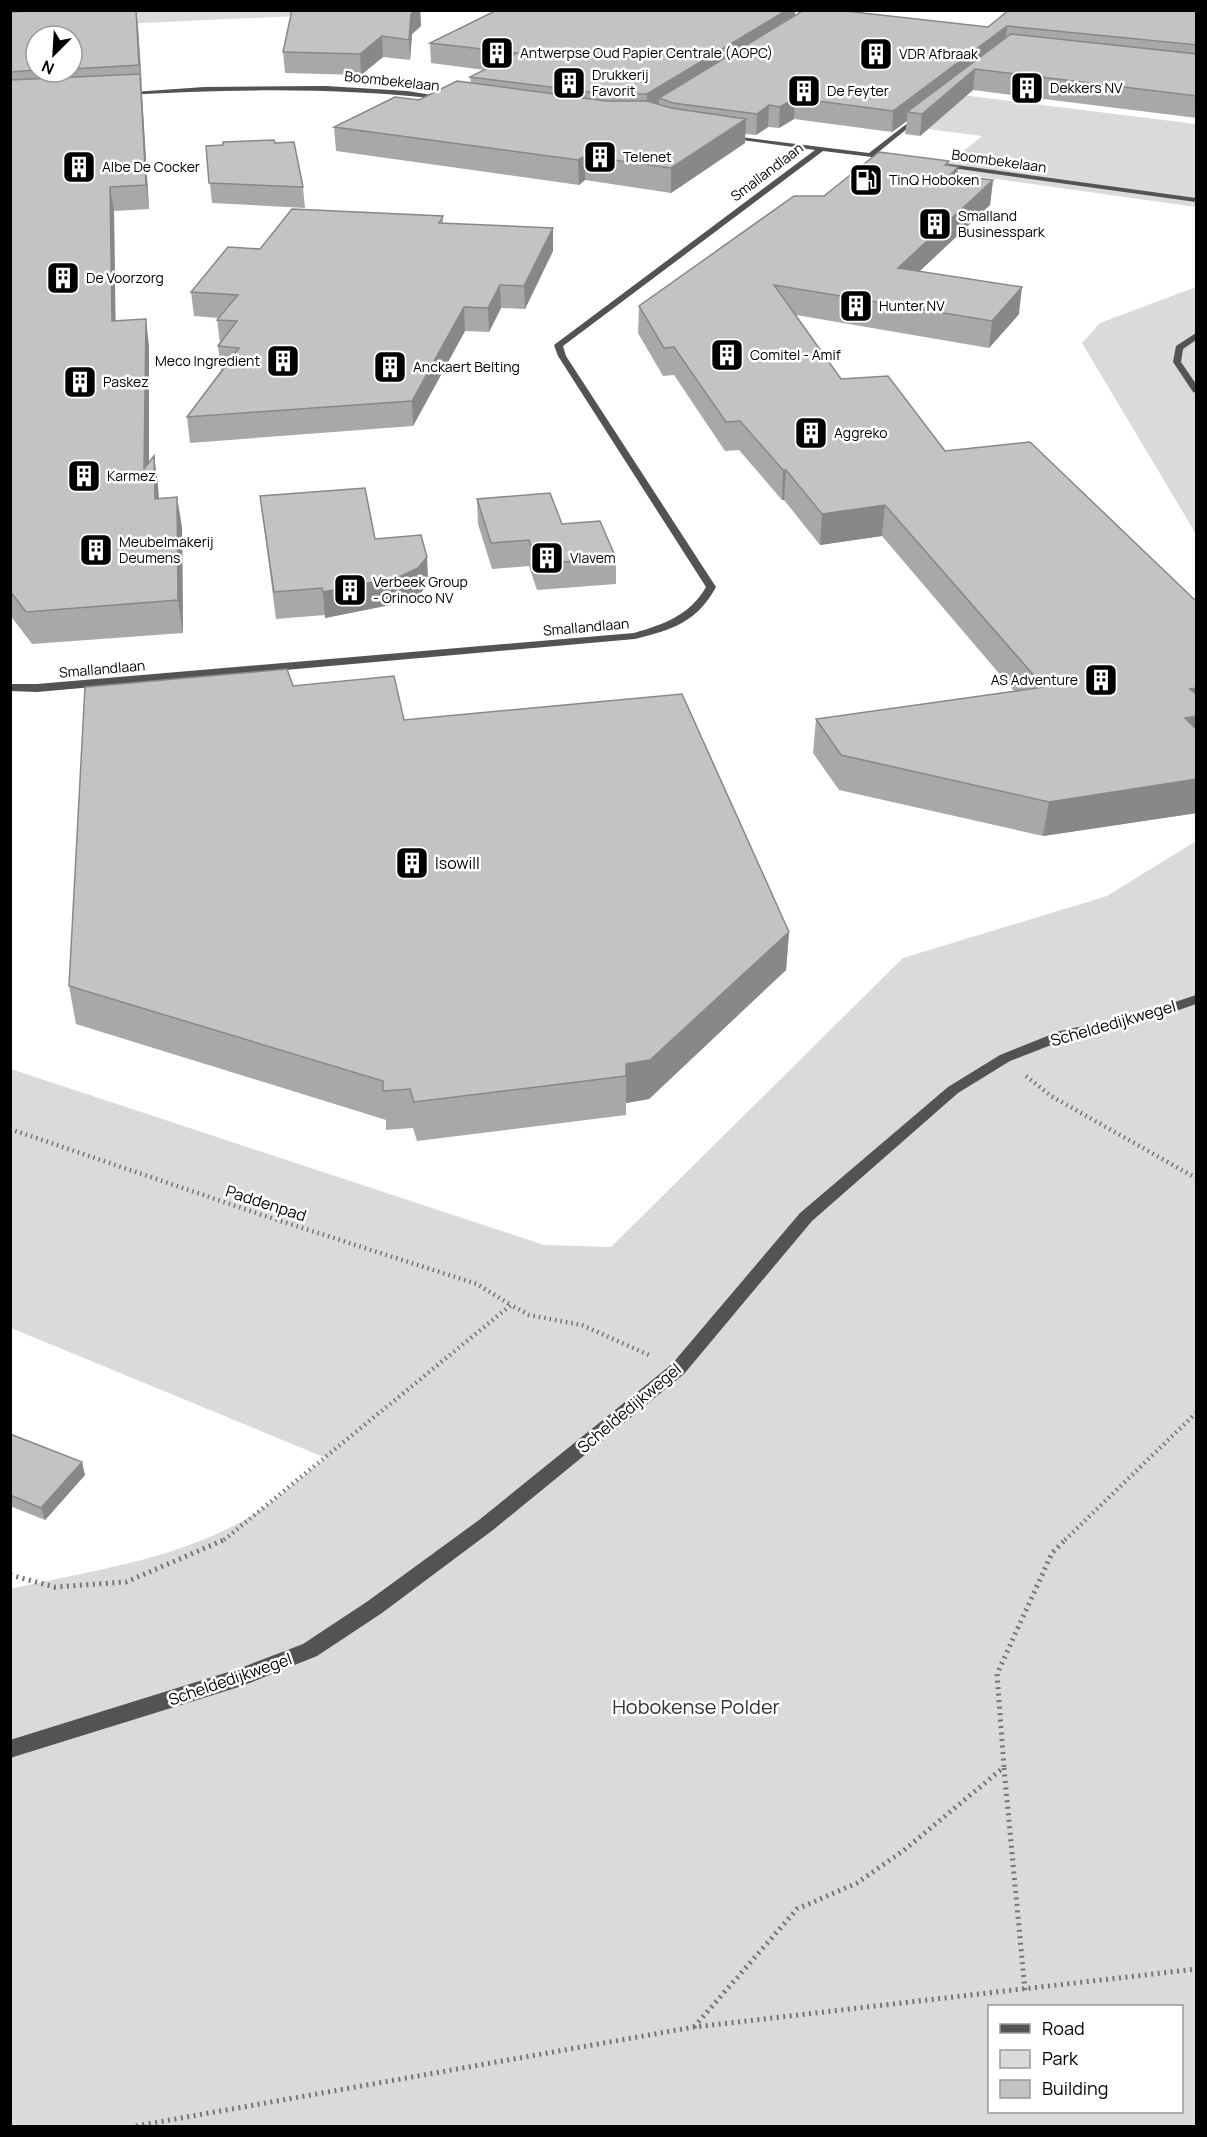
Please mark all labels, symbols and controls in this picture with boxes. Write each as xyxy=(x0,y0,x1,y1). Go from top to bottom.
north arrow xyxy=(24,24,84,84)
building icon: Antwerpse Oud Papier Centrale (AOPC) xyxy=(479,35,515,71)
building icon: VDR Afbraak xyxy=(858,36,894,72)
place label: Antwerpse Oud Papier Centrale (AOPC) xyxy=(520,43,773,62)
place label: VDR Afbraak xyxy=(899,44,979,63)
text: N xyxy=(38,55,58,80)
building icon: Drukkerij Favorit xyxy=(551,65,587,101)
place label: Drukkerij Favorit xyxy=(592,65,649,100)
street label: Boombekelaan xyxy=(344,66,441,95)
building icon: Dekkers NV xyxy=(1009,70,1045,106)
building icon: De Feyter xyxy=(786,73,822,109)
place label: Dekkers NV xyxy=(1050,78,1123,97)
place label: De Feyter xyxy=(827,81,889,100)
street label: Smallandlaan xyxy=(727,138,807,205)
building icon: Telenet xyxy=(582,139,618,175)
street label: Boombekelaan xyxy=(950,144,1048,177)
place label: Telenet xyxy=(623,147,672,166)
building icon: Albe De Cocker xyxy=(61,149,97,185)
place label: Albe De Cocker xyxy=(102,157,200,176)
fuel station icon: TinQ Hoboken xyxy=(848,162,884,198)
place label: TinQ Hoboken xyxy=(889,170,979,189)
building icon: Smalland Businesspark xyxy=(917,206,953,242)
place label: Smalland Businesspark xyxy=(958,206,1046,241)
building icon: De Voorzorg xyxy=(45,260,81,296)
place label: De Voorzorg xyxy=(86,268,164,287)
building icon: Hunter NV xyxy=(838,288,874,324)
place label: Hunter NV xyxy=(879,296,945,315)
building icon: Comitel - Amif xyxy=(709,337,745,373)
building icon: Meco Ingredient xyxy=(265,343,301,379)
place label: Comitel - Amif xyxy=(750,345,841,364)
building icon: Anckaert Belting xyxy=(372,349,408,385)
place label: Meco Ingredient xyxy=(155,351,260,370)
place label: Anckaert Belting xyxy=(413,357,520,376)
building icon: Paskez xyxy=(62,364,98,400)
place label: Paskez xyxy=(103,372,149,391)
building icon: Aggreko xyxy=(793,415,829,451)
place label: Aggreko xyxy=(834,423,888,442)
building icon: Karmez xyxy=(66,458,102,494)
place label: Karmez xyxy=(107,466,156,485)
building icon: Meubelmakerij Deumens xyxy=(78,532,114,568)
place label: Meubelmakerij Deumens xyxy=(119,532,213,567)
building icon: Vlavem xyxy=(529,540,565,576)
place label: Vlavem xyxy=(570,548,616,567)
building icon: Verbeek Group - Orinoco NV xyxy=(332,572,368,608)
place label: Verbeek Group - Orinoco NV xyxy=(373,572,468,607)
street label: Smallandlaan xyxy=(542,613,630,640)
street label: Smallandlaan xyxy=(58,655,146,682)
building icon: AS Adventure xyxy=(1083,662,1119,698)
place label: AS Adventure xyxy=(991,670,1078,689)
building icon: Isowill xyxy=(394,845,430,881)
place label: Isowill xyxy=(435,852,480,874)
street label: Scheldedijkwegel xyxy=(1048,995,1178,1051)
street label: Paddenpad xyxy=(223,1180,309,1226)
street label: Scheldedijkwegel xyxy=(572,1358,686,1458)
street label: Scheldedijkwegel xyxy=(165,1648,295,1710)
park label: Hobokense Polder xyxy=(612,1693,780,1720)
legend xyxy=(988,2005,1183,2113)
text: Road xyxy=(1042,2016,1085,2040)
text: Park xyxy=(1042,2046,1079,2070)
text: Building xyxy=(1042,2076,1108,2100)

